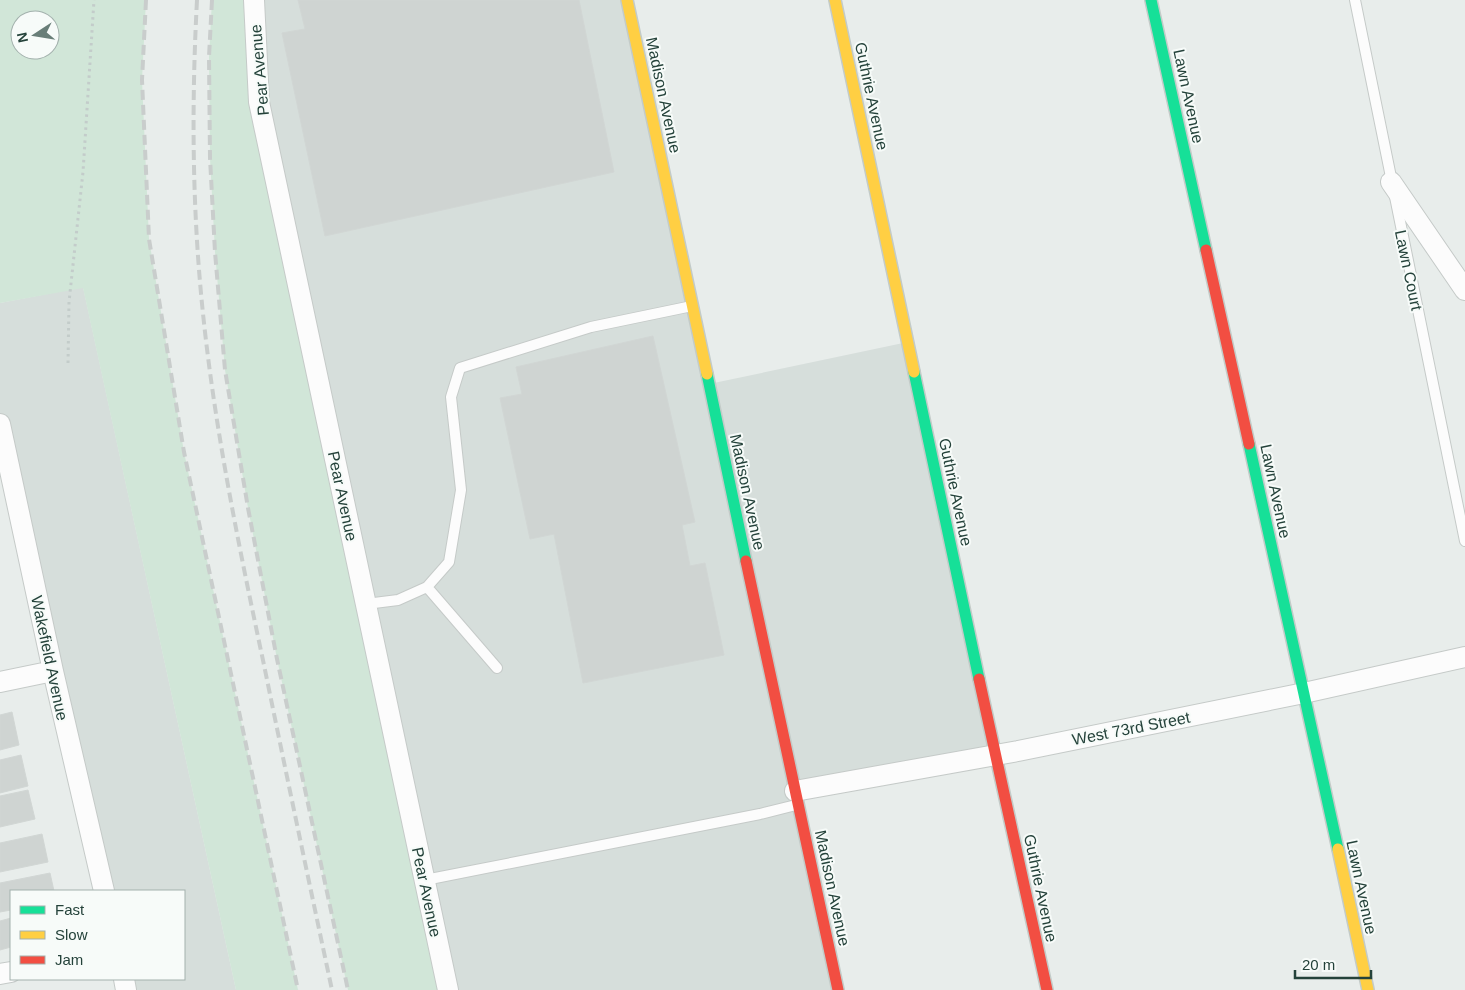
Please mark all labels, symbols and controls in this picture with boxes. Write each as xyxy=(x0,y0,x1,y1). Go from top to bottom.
north arrow xyxy=(10,10,60,60)
street label: Pear Avenue xyxy=(247,24,272,116)
text: N xyxy=(13,31,31,44)
street label: Madison Avenue xyxy=(643,36,684,155)
street label: Guthrie Avenue xyxy=(852,41,891,152)
street label: Lawn Avenue xyxy=(1170,47,1207,145)
street label: Lawn Court xyxy=(1392,228,1425,312)
street label: Madison Avenue xyxy=(727,433,768,552)
street label: Guthrie Avenue xyxy=(936,437,975,548)
street label: Lawn Avenue xyxy=(1257,442,1294,540)
street label: Pear Avenue xyxy=(325,450,360,543)
street label: Wakefield Avenue xyxy=(28,594,71,722)
street label: West 73rd Street xyxy=(1071,709,1192,748)
street label: Madison Avenue xyxy=(812,829,853,948)
street label: Guthrie Avenue xyxy=(1021,833,1060,944)
street label: Lawn Avenue xyxy=(1343,838,1380,936)
street label: Pear Avenue xyxy=(409,846,444,939)
legend xyxy=(10,890,185,980)
text: Fast xyxy=(55,901,85,918)
text: Slow xyxy=(55,926,88,943)
scale bar xyxy=(1295,948,1371,980)
text: Jam xyxy=(55,951,83,968)
text: 20 m xyxy=(1302,956,1335,973)

